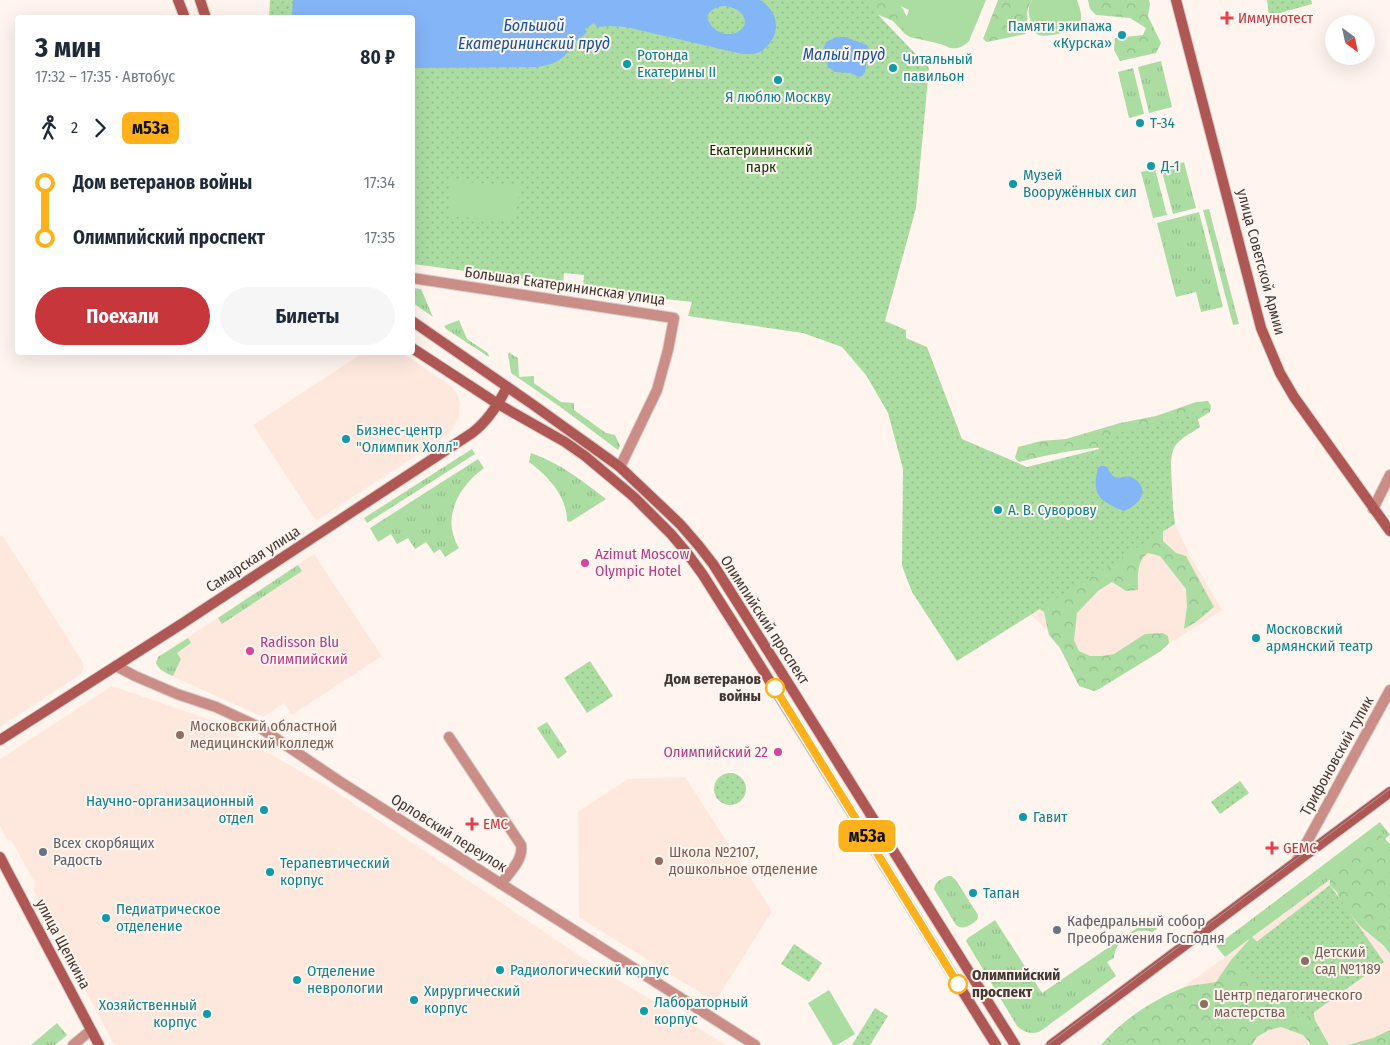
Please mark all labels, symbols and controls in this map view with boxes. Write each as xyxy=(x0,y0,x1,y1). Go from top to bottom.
place label: Иммунотест xyxy=(1238,9,1314,27)
marker: Иммунотест xyxy=(1220,11,1234,25)
north arrow xyxy=(1325,15,1375,65)
map controls xyxy=(1325,15,1375,65)
water label: Большой Екатерининский пруд xyxy=(458,16,610,53)
place label: Памяти экипажа «Курска» xyxy=(1008,17,1112,52)
marker: Памяти экипажа «Курска» xyxy=(1116,29,1128,41)
text: 3 мин xyxy=(35,31,101,64)
water label: Малый пруд xyxy=(803,45,885,64)
text: 80 ₽ xyxy=(360,46,395,69)
place label: Ротонда Екатерины II xyxy=(637,46,716,81)
place label: Читальный павильон xyxy=(903,50,973,85)
marker: Ротонда Екатерины II xyxy=(621,58,633,70)
marker: Читальный павильон xyxy=(887,62,899,74)
text: 17:32 – 17:35 · Автобус xyxy=(35,67,175,86)
marker: Я люблю Москву xyxy=(772,74,784,86)
place label: Я люблю Москву xyxy=(725,88,831,106)
icon: walk xyxy=(35,114,63,142)
icon: forward xyxy=(86,114,114,142)
place label: Т-34 xyxy=(1150,114,1175,132)
text: м53а xyxy=(132,117,169,139)
marker: Т-34 xyxy=(1134,117,1146,129)
text: 2 xyxy=(71,118,78,137)
park label: Екатерининский парк xyxy=(709,141,813,176)
place label: Д-1 xyxy=(1160,157,1180,175)
marker: Д-1 xyxy=(1145,160,1157,172)
place label: Музей Вооружённых сил xyxy=(1023,166,1137,201)
text: Дом ветеранов войны xyxy=(73,171,252,194)
text: 17:34 xyxy=(364,173,395,192)
marker: Музей Вооружённых сил xyxy=(1007,178,1019,190)
street label: улица Советской Армии xyxy=(1233,187,1289,337)
text: Олимпийский проспект xyxy=(73,226,265,249)
text: 17:35 xyxy=(364,228,395,247)
street label: Большая Екатерининская улица xyxy=(464,263,666,309)
button: Поехали xyxy=(35,287,210,345)
button: Билеты xyxy=(220,287,395,345)
place label: Бизнес-центр "Олимпик Холл" xyxy=(356,421,458,456)
marker: Бизнес-центр "Олимпик Холл" xyxy=(340,433,352,445)
place label: А. В. Суворову xyxy=(1008,501,1097,519)
marker: А. В. Суворову xyxy=(992,504,1004,516)
street label: Самарская улица xyxy=(203,522,303,596)
place label: Azimut Moscow Olympic Hotel xyxy=(595,545,689,580)
street label: Олимпийский проспект xyxy=(717,552,814,689)
marker: Azimut Moscow Olympic Hotel xyxy=(579,557,591,569)
place label: Московский армянский театр xyxy=(1266,620,1373,655)
marker: Московский армянский театр xyxy=(1250,632,1262,644)
place label: Radisson Blu Олимпийский xyxy=(260,633,348,668)
marker: Radisson Blu Олимпийский xyxy=(244,645,256,657)
place label: Дом ветеранов войны xyxy=(663,670,761,705)
marker: Дом ветеранов войны xyxy=(765,678,785,698)
street label: Трифоновский тупик xyxy=(1297,693,1377,819)
place label: Московский областной медицинский колледж xyxy=(190,717,337,752)
marker: Московский областной медицинский колледж xyxy=(174,729,186,741)
place label: Олимпийский 22 xyxy=(663,743,768,761)
marker: Олимпийский 22 xyxy=(772,746,784,758)
street label: Орловский переулок xyxy=(388,790,510,876)
place label: Научно-организационный отдел xyxy=(86,792,254,827)
marker: Научно-организационный отдел xyxy=(258,804,270,816)
place label: Гавит xyxy=(1033,808,1068,826)
marker: Гавит xyxy=(1017,811,1029,823)
place label: EMC xyxy=(483,815,509,833)
marker: EMC xyxy=(465,817,479,831)
line badge: м53а xyxy=(832,820,902,852)
text: м53а xyxy=(848,825,886,847)
place label: Всех скорбящих Радость xyxy=(53,834,155,869)
place label: GEMC xyxy=(1283,839,1317,857)
marker: GEMC xyxy=(1265,841,1279,855)
place label: Школа №2107, дошкольное отделение xyxy=(669,843,818,878)
marker: Всех скорбящих Радость xyxy=(37,846,49,858)
place label: Терапевтический корпус xyxy=(280,854,390,889)
marker: Школа №2107, дошкольное отделение xyxy=(653,855,665,867)
marker: Терапевтический корпус xyxy=(264,866,276,878)
place label: Тапан xyxy=(983,884,1020,902)
marker: Тапан xyxy=(967,887,979,899)
street label: улица Щепкина xyxy=(32,896,94,992)
place label: Педиатрическое отделение xyxy=(116,900,221,935)
marker: Педиатрическое отделение xyxy=(100,912,112,924)
place label: Кафедральный собор Преображения Господня xyxy=(1067,912,1225,947)
marker: Кафедральный собор Преображения Господня xyxy=(1051,924,1063,936)
place label: Детский сад №1189 xyxy=(1314,943,1381,978)
marker: Детский сад №1189 xyxy=(1299,955,1311,967)
place label: Радиологический корпус xyxy=(510,961,669,979)
place label: Отделение неврологии xyxy=(307,962,383,997)
marker: Радиологический корпус xyxy=(494,964,506,976)
place label: Олимпийский проспект xyxy=(972,966,1060,1001)
marker: Отделение неврологии xyxy=(291,974,303,986)
marker: Олимпийский проспект xyxy=(948,974,968,994)
place label: Хирургический корпус xyxy=(424,982,520,1017)
place label: Центр педагогического мастерства xyxy=(1214,986,1363,1021)
place label: Лабораторный корпус xyxy=(654,993,748,1028)
marker: Хирургический корпус xyxy=(408,994,420,1006)
place label: Хозяйственный корпус xyxy=(99,996,198,1031)
marker: Центр педагогического мастерства xyxy=(1198,998,1210,1010)
marker: Лабораторный корпус xyxy=(638,1005,650,1017)
marker: Хозяйственный корпус xyxy=(201,1008,213,1020)

